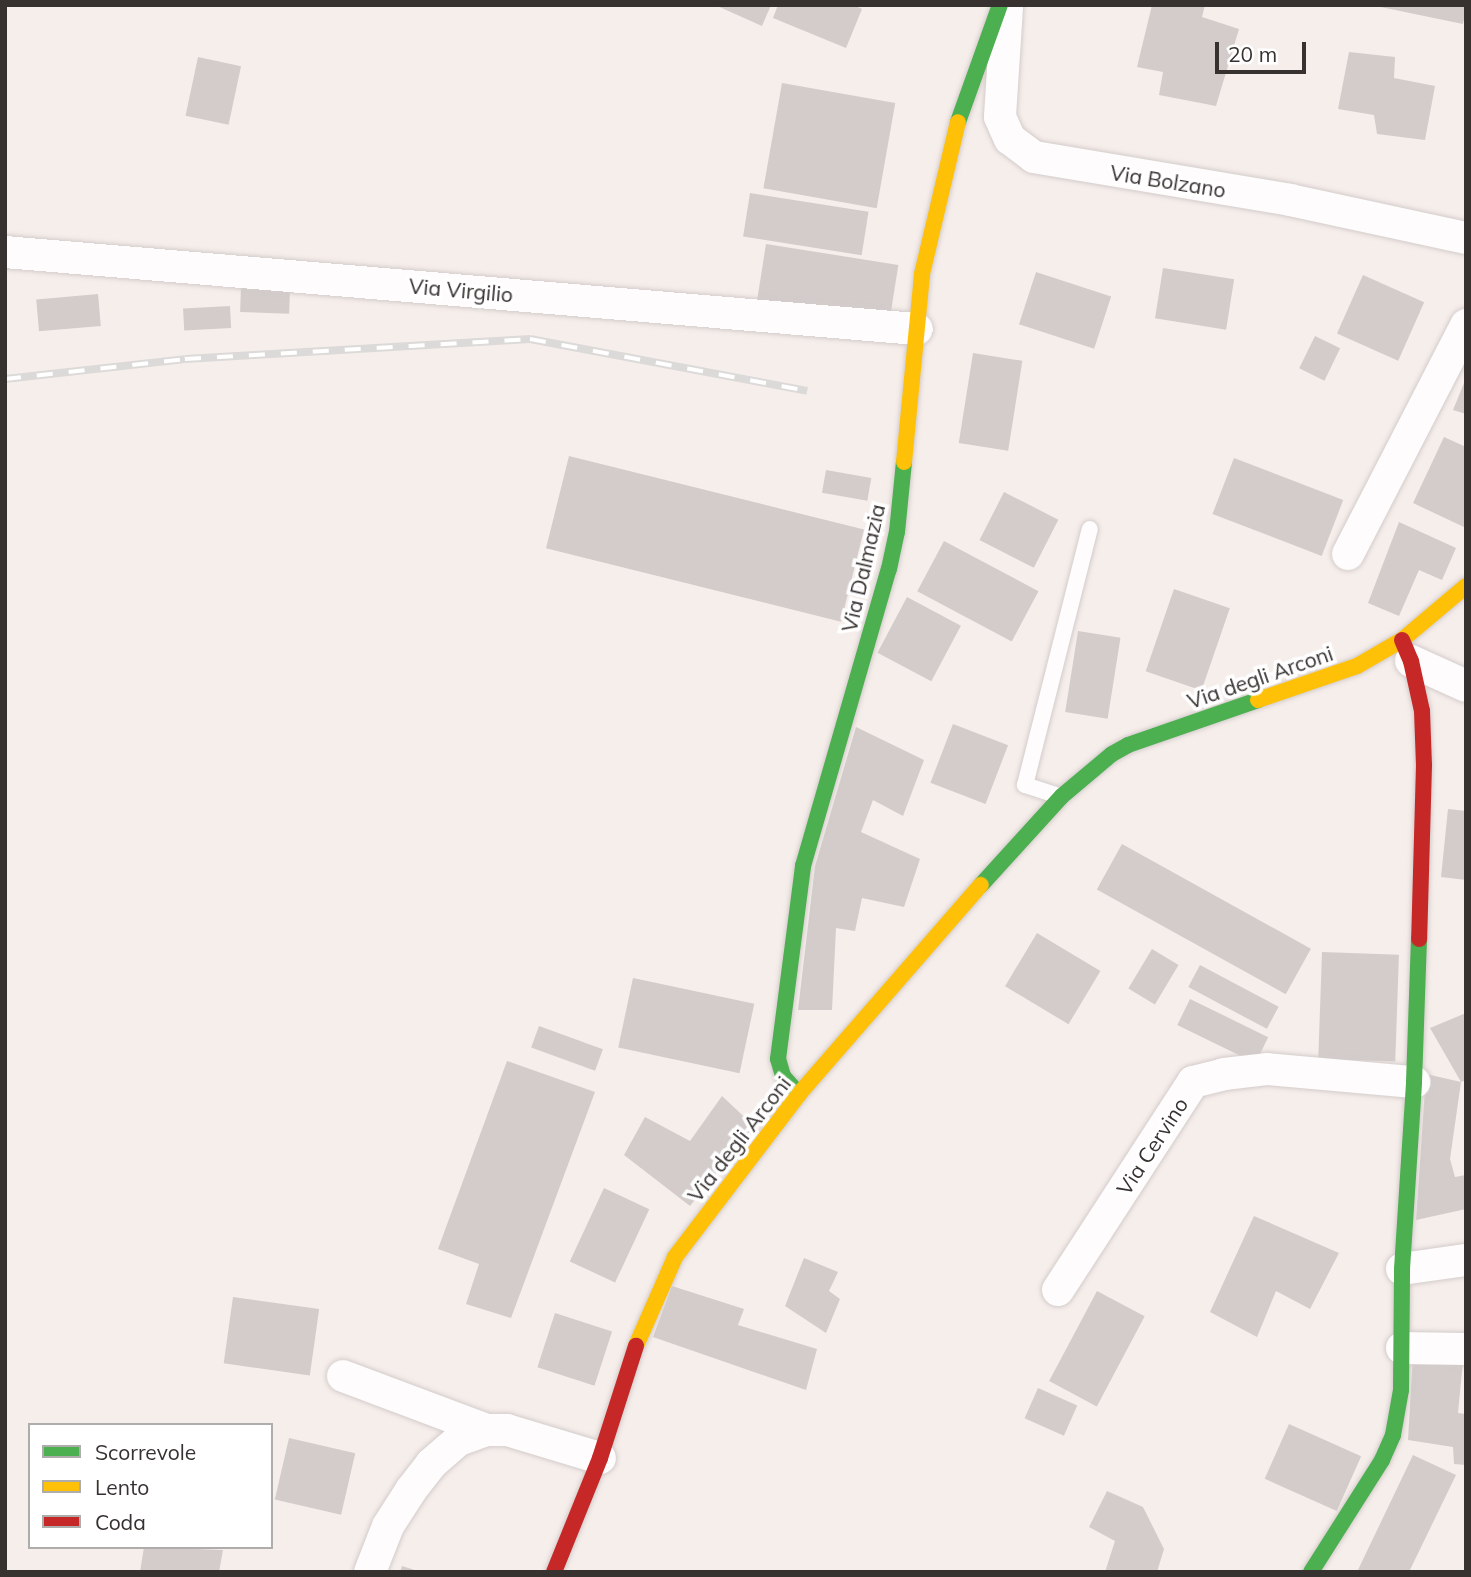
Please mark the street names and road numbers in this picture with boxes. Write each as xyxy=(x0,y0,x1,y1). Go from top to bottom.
street label: Via Bolzano xyxy=(1108,159,1228,203)
street label: Via Virgilio xyxy=(408,273,514,307)
street label: Via Dalmazia xyxy=(836,502,890,634)
street label: Via degli Arconi xyxy=(1184,640,1336,714)
street label: Via degli Arconi xyxy=(682,1071,796,1207)
street label: Via Cervino xyxy=(1111,1092,1193,1200)

